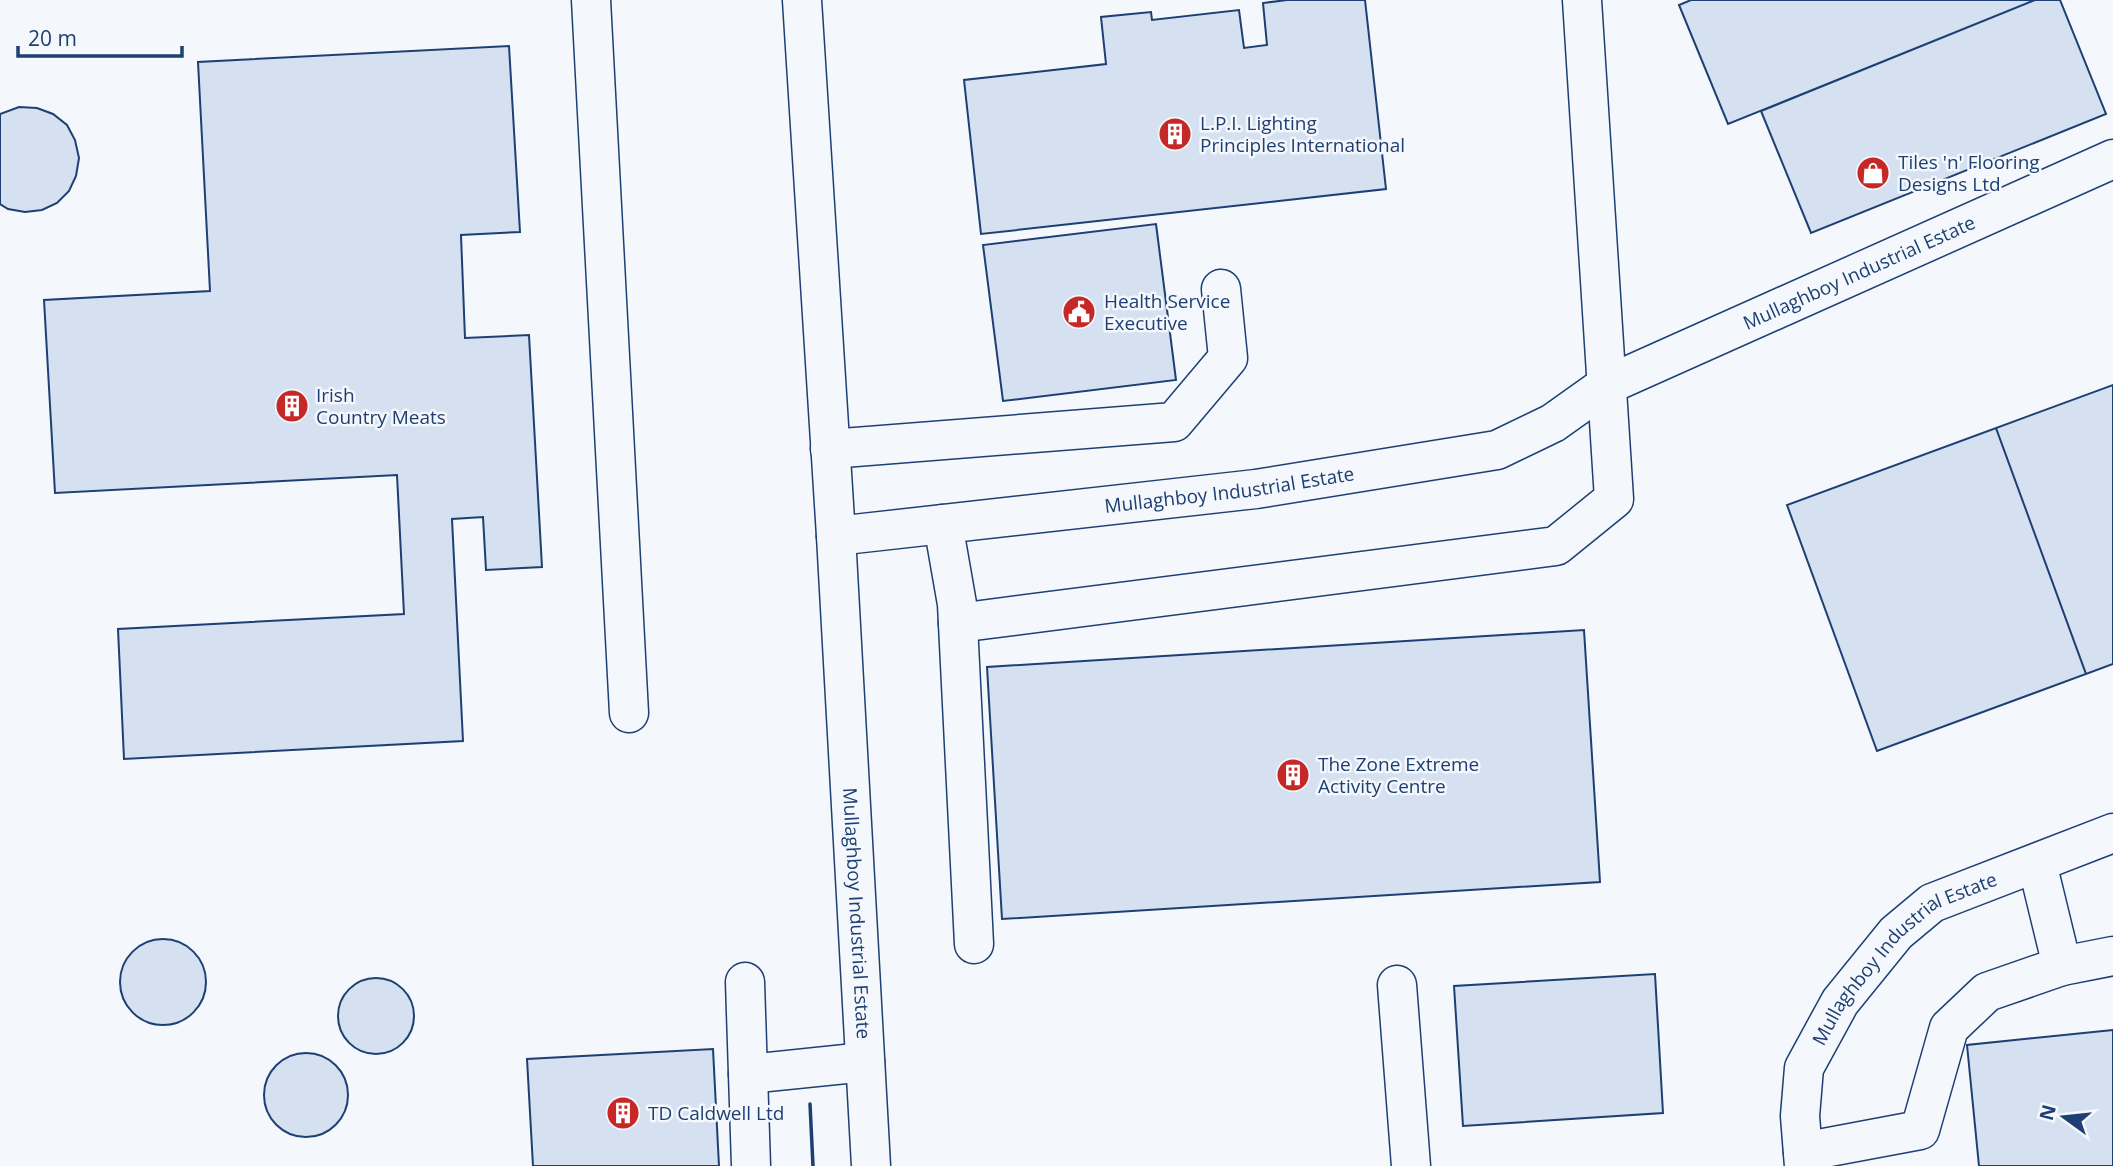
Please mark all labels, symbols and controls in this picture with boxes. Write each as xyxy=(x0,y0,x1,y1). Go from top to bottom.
scale bar xyxy=(18,14,182,58)
text: 20 m xyxy=(28,24,77,52)
place label: L.P.I. Lighting Principles International xyxy=(1200,110,1405,158)
building icon: L.P.I. Lighting Principles International xyxy=(1156,115,1194,153)
place label: Tiles 'n' Flooring Designs Ltd xyxy=(1898,149,2040,197)
shop icon: Tiles 'n' Flooring Designs Ltd xyxy=(1854,154,1892,192)
street label: Mullaghboy Industrial Estate xyxy=(1739,209,1979,336)
place label: Health Service Executive xyxy=(1104,288,1230,336)
public building icon: Health Service Executive xyxy=(1060,293,1098,331)
place label: Irish Country Meats xyxy=(316,382,446,430)
building icon: Irish Country Meats xyxy=(273,387,311,425)
street label: Mullaghboy Industrial Estate xyxy=(1103,460,1356,519)
place label: The Zone Extreme Activity Centre xyxy=(1318,751,1479,799)
building icon: The Zone Extreme Activity Centre xyxy=(1274,756,1312,794)
street label: Mullaghboy Industrial Estate xyxy=(837,787,877,1040)
street label: Mullaghboy Industrial Estate xyxy=(1806,866,2001,1050)
north arrow xyxy=(2029,1082,2099,1152)
building icon: TD Caldwell Ltd xyxy=(604,1094,642,1132)
place label: TD Caldwell Ltd xyxy=(648,1100,784,1126)
text: N xyxy=(2033,1102,2062,1123)

